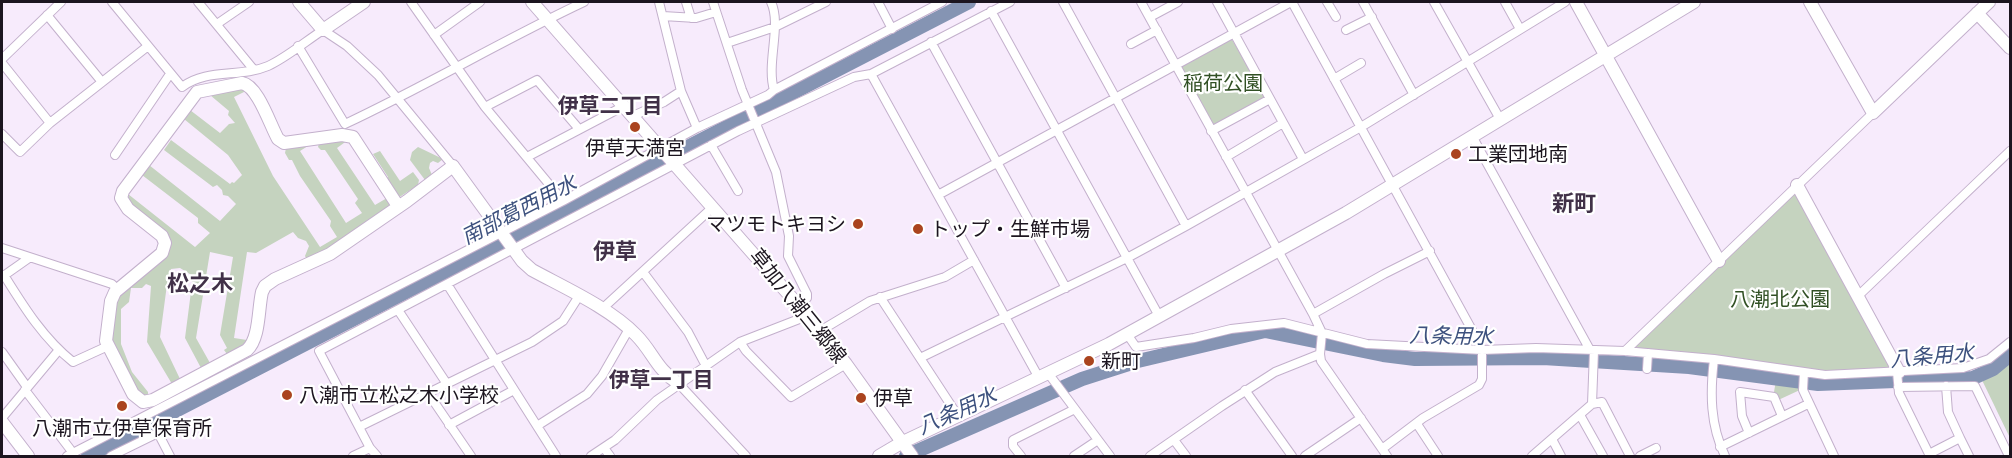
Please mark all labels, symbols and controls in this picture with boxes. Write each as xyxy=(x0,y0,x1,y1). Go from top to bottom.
park label: 稲荷公園 xyxy=(1183,71,1263,95)
district label: 伊草二丁目 xyxy=(558,93,662,119)
marker: 伊草天満宮 xyxy=(628,120,642,134)
place label: 伊草天満宮 xyxy=(585,136,685,160)
place label: 工業団地南 xyxy=(1468,142,1568,166)
marker: 工業団地南 xyxy=(1449,147,1463,161)
water label: 南部葛西用水 xyxy=(457,170,581,250)
district label: 新町 xyxy=(1552,191,1596,217)
place label: マツモトキヨシ xyxy=(706,212,846,236)
marker: マツモトキヨシ xyxy=(851,217,865,231)
place label: トップ・生鮮市場 xyxy=(930,217,1090,241)
marker: トップ・生鮮市場 xyxy=(911,222,925,236)
district label: 伊草 xyxy=(593,239,637,265)
street label: 草加八潮三郷線 xyxy=(745,244,851,368)
district label: 松之木 xyxy=(167,271,233,297)
park label: 八潮北公園 xyxy=(1730,287,1830,311)
water label: 八条用水 xyxy=(1409,323,1493,349)
water label: 八条用水 xyxy=(1889,340,1975,372)
place label: 新町 xyxy=(1101,349,1141,373)
marker: 新町 xyxy=(1082,354,1096,368)
district label: 伊草一丁目 xyxy=(609,367,713,393)
water label: 八条用水 xyxy=(914,382,1000,440)
place label: 八潮市立松之木小学校 xyxy=(299,383,499,407)
place label: 伊草 xyxy=(873,386,913,410)
marker: 八潮市立松之木小学校 xyxy=(280,388,294,402)
marker: 伊草 xyxy=(854,391,868,405)
marker: 八潮市立伊草保育所 xyxy=(115,399,129,413)
place label: 八潮市立伊草保育所 xyxy=(32,416,212,440)

